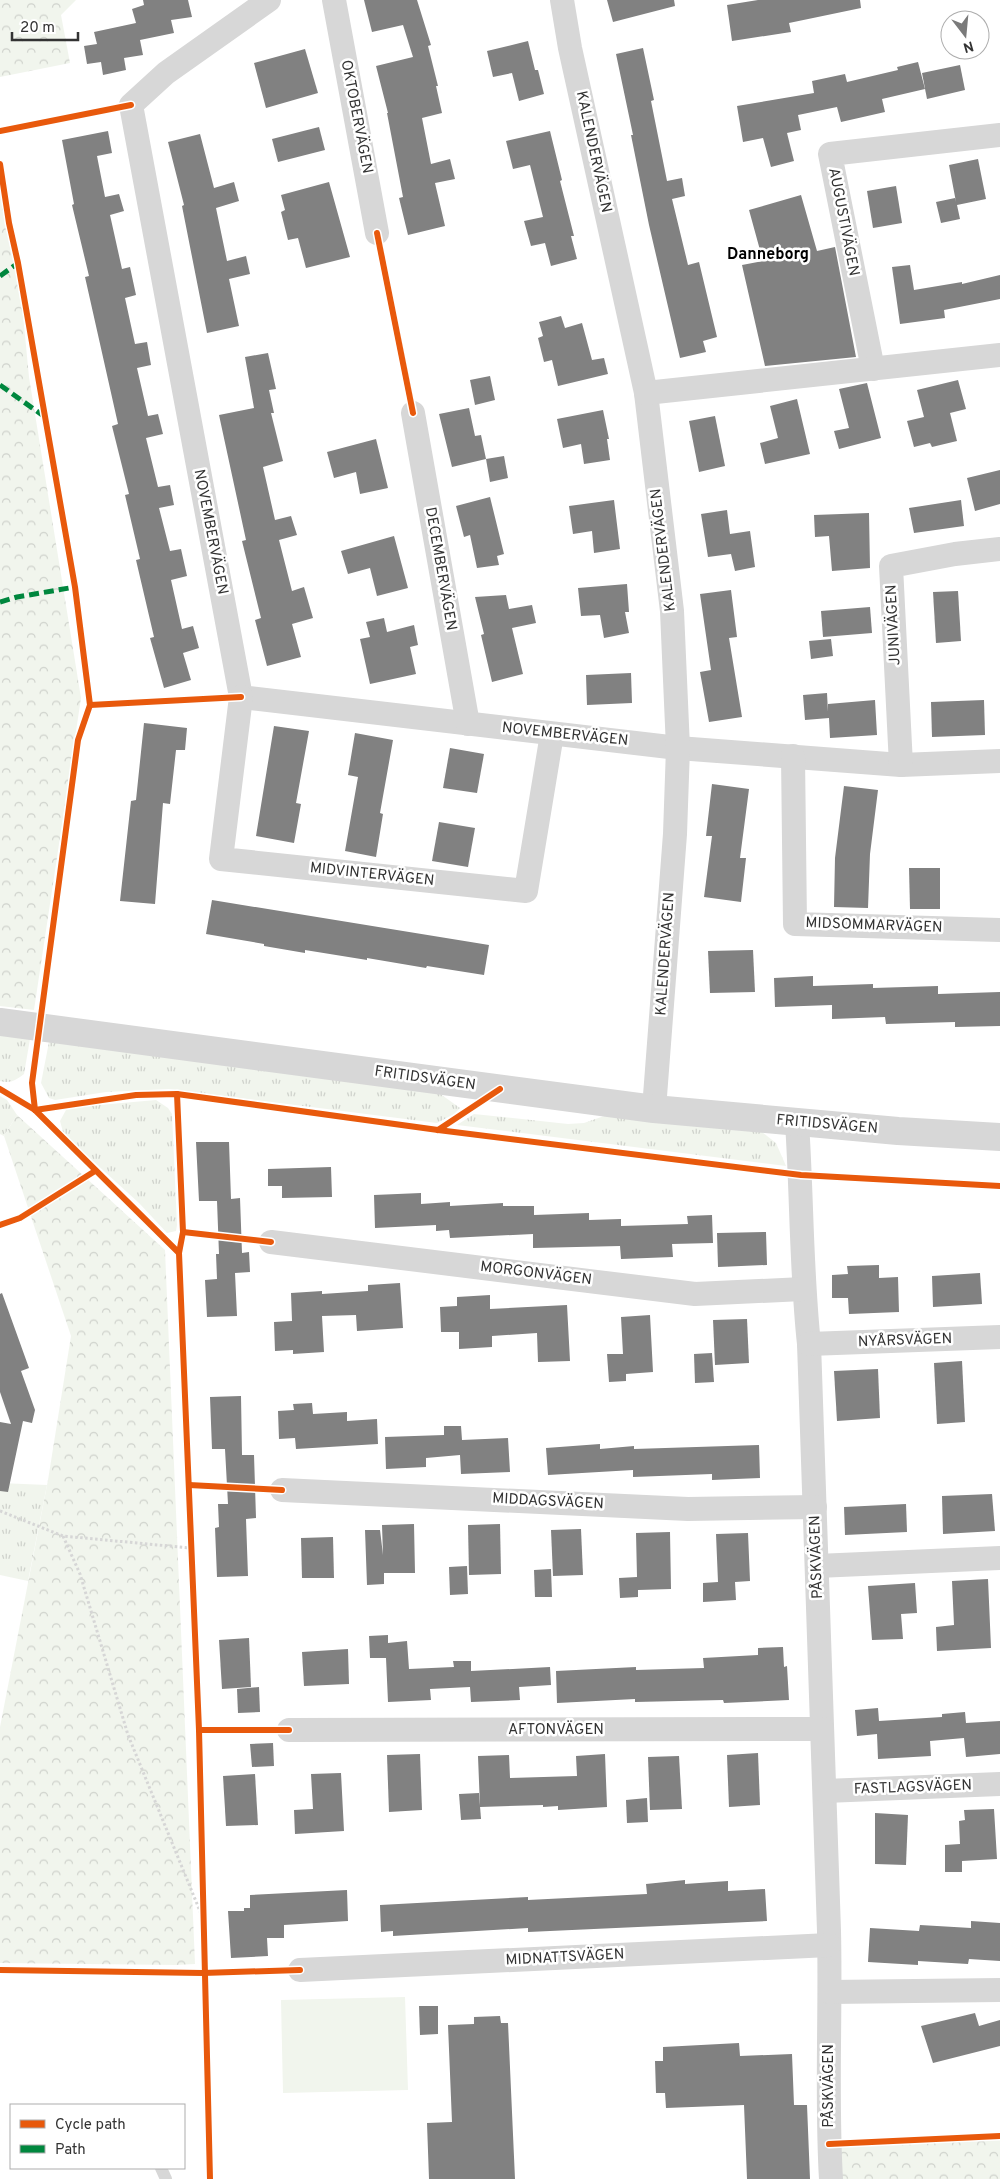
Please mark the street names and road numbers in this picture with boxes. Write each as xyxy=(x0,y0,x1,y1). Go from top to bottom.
street label: OKTOBERVÄGEN xyxy=(336,58,377,175)
street label: KALENDERVÄGEN xyxy=(571,89,616,215)
street label: AUGUSTIVÄGEN xyxy=(823,166,864,278)
street label: NOVEMBERVÄGEN xyxy=(189,468,232,596)
street label: KALENDERVÄGEN xyxy=(646,487,681,613)
street label: DECEMBERVÄGEN xyxy=(420,506,461,632)
street label: JUNIVÄGEN xyxy=(881,584,906,666)
street label: NOVEMBERVÄGEN xyxy=(501,718,629,751)
street label: MIDVINTERVÄGEN xyxy=(309,858,435,891)
street label: KALENDERVÄGEN xyxy=(651,891,680,1016)
street label: MIDSOMMARVÄGEN xyxy=(805,913,943,938)
street label: FRITIDSVÄGEN xyxy=(373,1062,477,1096)
street label: FRITIDSVÄGEN xyxy=(775,1110,879,1139)
street label: MORGONVÄGEN xyxy=(479,1257,593,1290)
street label: NYÅRSVÄGEN xyxy=(857,1329,953,1352)
street label: MIDDAGSVÄGEN xyxy=(492,1489,604,1514)
street label: PÅSKVÄGEN xyxy=(805,1515,828,1599)
street label: AFTONVÄGEN xyxy=(508,1720,604,1740)
street label: FASTLAGSVÄGEN xyxy=(854,1775,972,1800)
street label: MIDNATTSVÄGEN xyxy=(505,1944,625,1971)
street label: PÅSKVÄGEN xyxy=(819,2044,839,2128)

